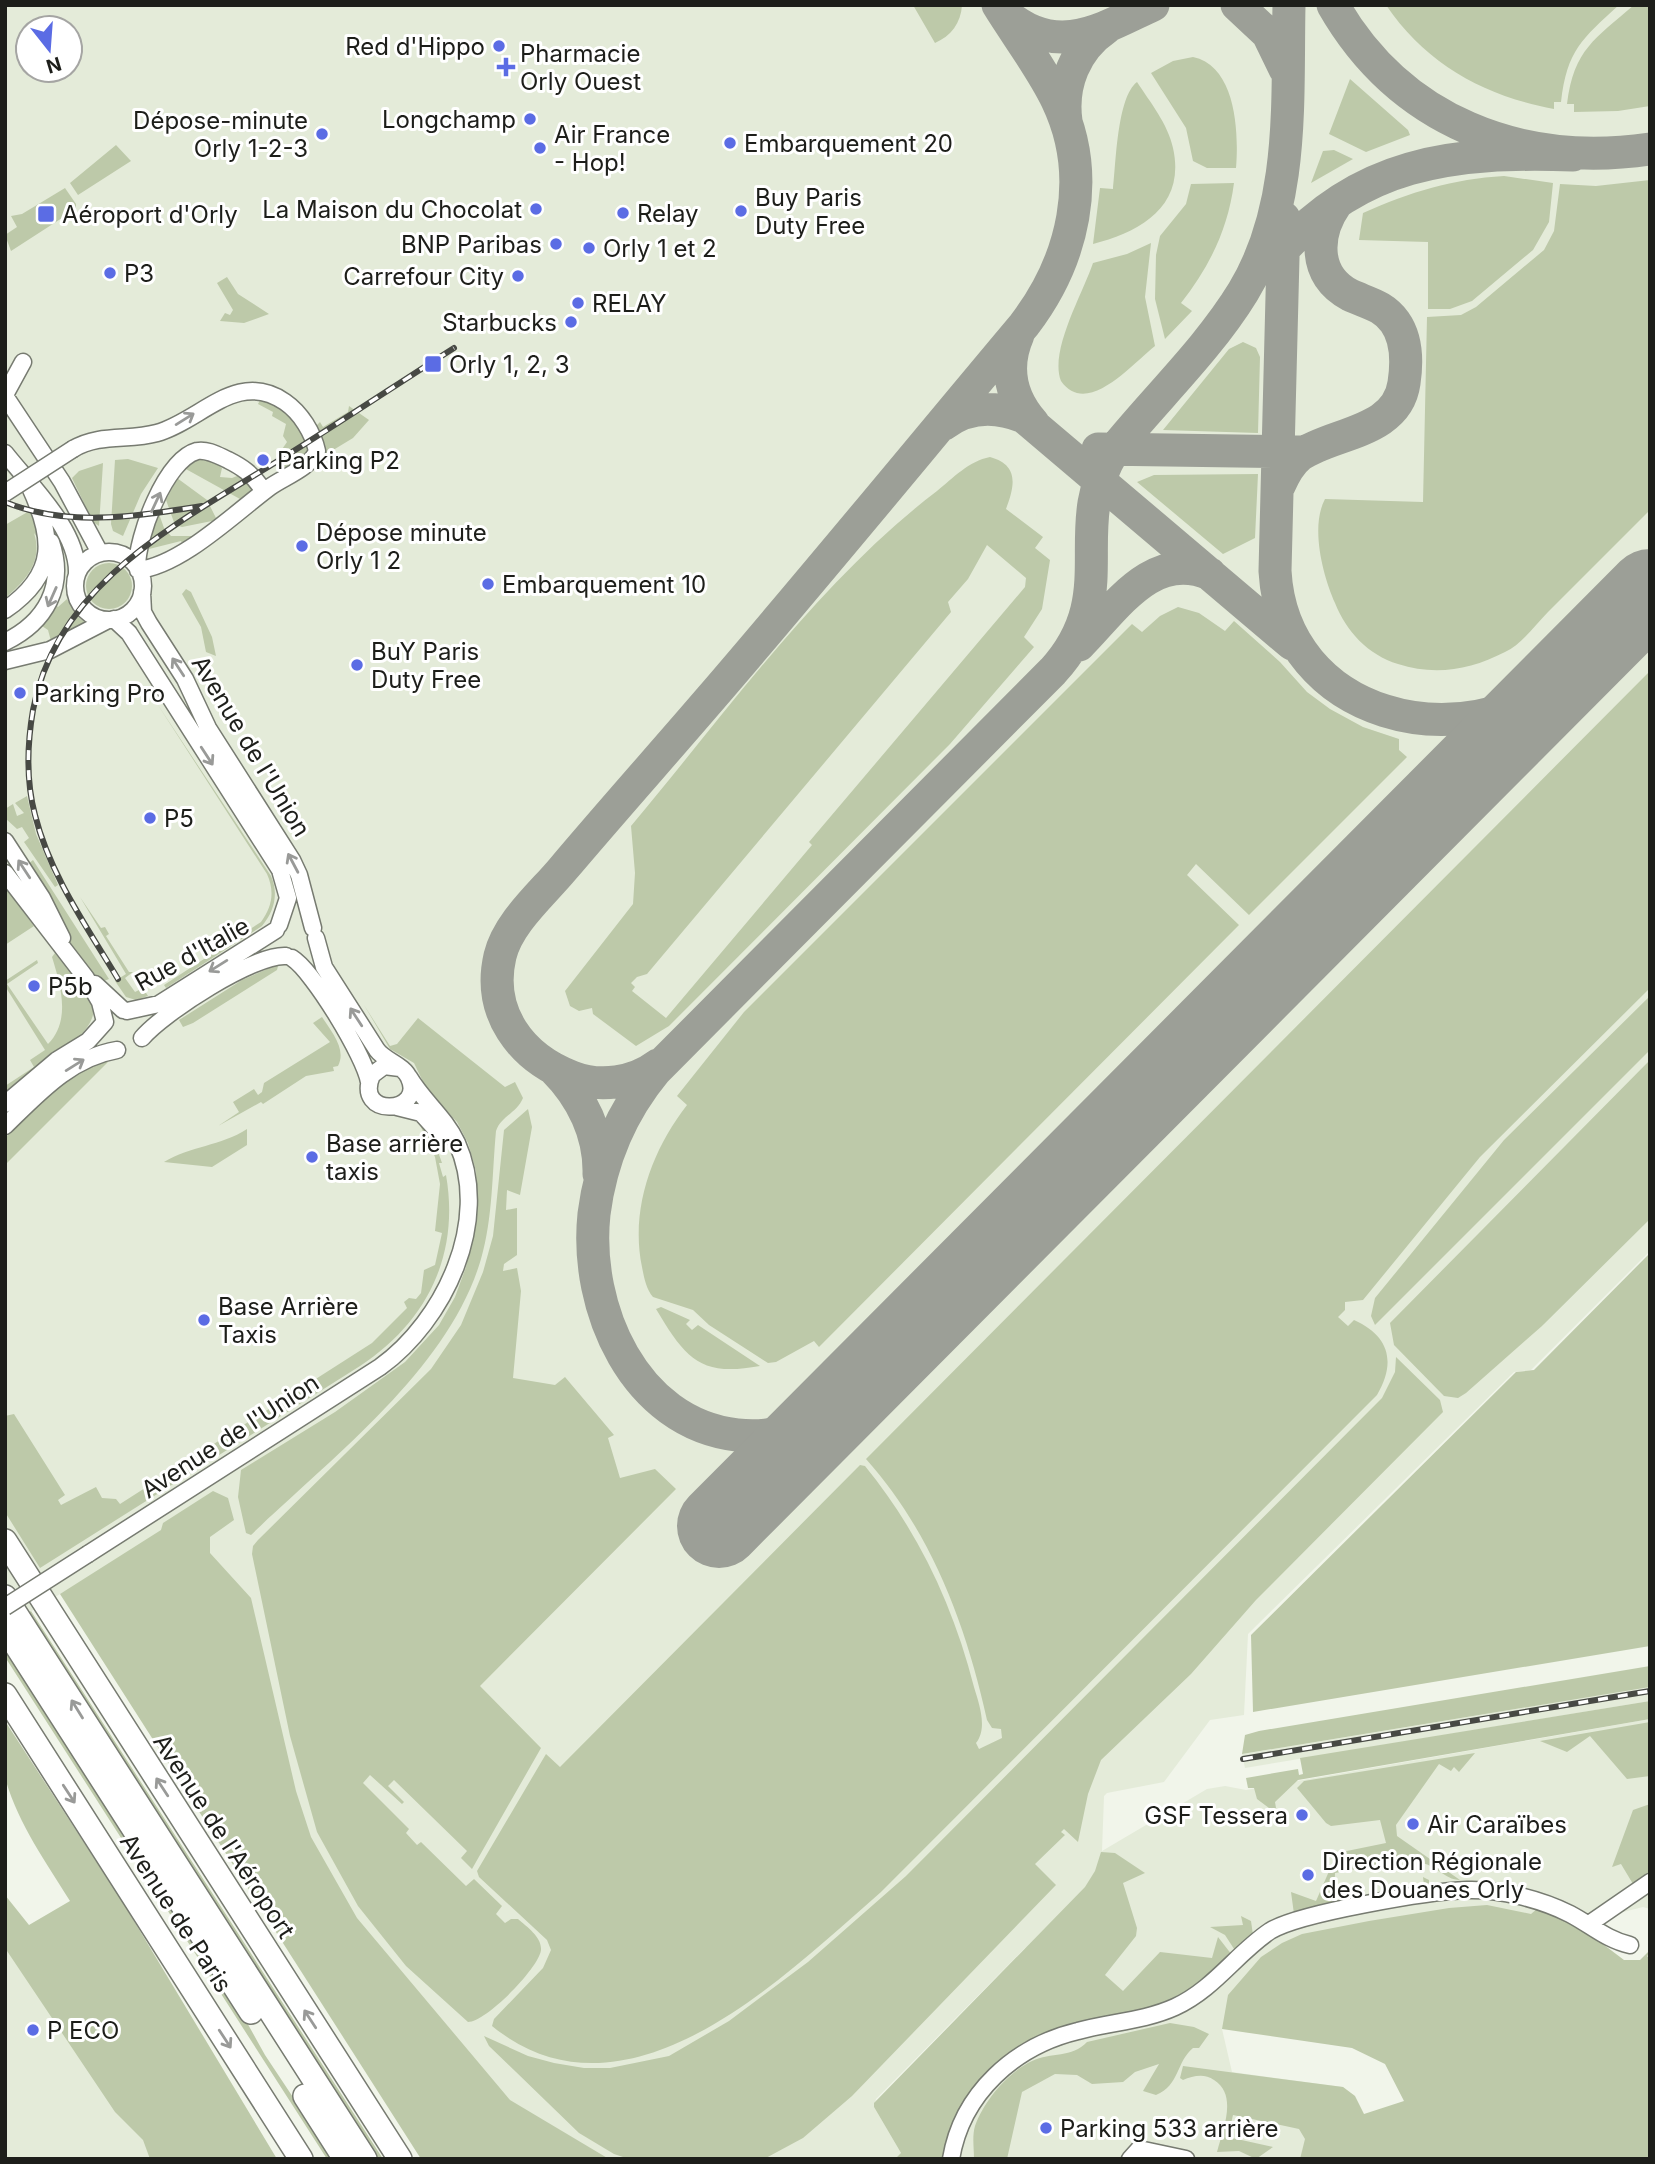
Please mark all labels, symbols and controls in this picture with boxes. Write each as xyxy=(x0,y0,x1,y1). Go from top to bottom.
north arrow xyxy=(14,14,84,84)
place label: Red d'Hippo xyxy=(345,32,485,61)
marker: Red d'Hippo xyxy=(491,38,507,54)
place label: Pharmacie Orly Ouest xyxy=(520,39,641,96)
text: N xyxy=(44,52,64,78)
marker: Pharmacie Orly Ouest xyxy=(498,59,514,75)
place label: Longchamp xyxy=(382,105,516,134)
place label: Dépose-minute Orly 1-2-3 xyxy=(133,106,308,163)
marker: Longchamp xyxy=(522,111,538,127)
place label: Air France - Hop! xyxy=(554,120,670,177)
marker: Dépose-minute Orly 1-2-3 xyxy=(314,126,330,142)
place label: Embarquement 20 xyxy=(744,129,953,158)
marker: Embarquement 20 xyxy=(722,135,738,151)
marker: Air France - Hop! xyxy=(532,140,548,156)
place label: Buy Paris Duty Free xyxy=(755,183,865,240)
place label: La Maison du Chocolat xyxy=(262,195,522,224)
place label: Relay xyxy=(637,199,699,228)
place label: Aéroport d'Orly xyxy=(62,200,238,229)
marker: La Maison du Chocolat xyxy=(528,201,544,217)
marker: Buy Paris Duty Free xyxy=(733,203,749,219)
marker: Aéroport d'Orly xyxy=(36,204,56,224)
marker: Relay xyxy=(615,205,631,221)
place label: BNP Paribas xyxy=(401,230,542,259)
place label: Orly 1 et 2 xyxy=(603,234,717,263)
marker: BNP Paribas xyxy=(548,236,564,252)
marker: Orly 1 et 2 xyxy=(581,240,597,256)
place label: P3 xyxy=(124,259,154,288)
place label: Carrefour City xyxy=(343,262,504,291)
marker: P3 xyxy=(102,265,118,281)
marker: Carrefour City xyxy=(510,268,526,284)
place label: RELAY xyxy=(592,289,667,318)
marker: RELAY xyxy=(570,295,586,311)
place label: Starbucks xyxy=(442,308,557,337)
marker: Starbucks xyxy=(563,314,579,330)
place label: Orly 1, 2, 3 xyxy=(449,350,569,379)
marker: Orly 1, 2, 3 xyxy=(423,354,443,374)
one-way arrow xyxy=(174,412,194,426)
place label: Parking P2 xyxy=(277,446,400,475)
marker: Parking P2 xyxy=(255,452,271,468)
one-way arrow xyxy=(149,492,163,513)
place label: Dépose minute Orly 1 2 xyxy=(316,518,487,575)
marker: Dépose minute Orly 1 2 xyxy=(294,538,310,554)
place label: Embarquement 10 xyxy=(502,570,706,599)
marker: Embarquement 10 xyxy=(480,576,496,592)
one-way arrow xyxy=(44,586,57,607)
place label: BuY Paris Duty Free xyxy=(371,637,481,694)
street label: Avenue de l'Union xyxy=(186,650,316,842)
marker: BuY Paris Duty Free xyxy=(349,657,365,673)
one-way arrow xyxy=(171,658,185,678)
place label: Parking Pro xyxy=(34,679,165,708)
marker: Parking Pro xyxy=(12,685,28,701)
one-way arrow xyxy=(200,746,214,765)
place label: P5 xyxy=(164,804,194,833)
marker: P5 xyxy=(142,810,158,826)
one-way arrow xyxy=(286,853,299,874)
one-way arrow xyxy=(17,860,31,880)
street label: Rue d'Italie xyxy=(130,911,254,997)
one-way arrow xyxy=(209,959,229,973)
place label: P5b xyxy=(48,972,93,1001)
marker: P5b xyxy=(26,978,42,994)
one-way arrow xyxy=(348,1008,362,1028)
one-way arrow xyxy=(65,1058,84,1073)
place label: Base arrière taxis xyxy=(326,1129,463,1186)
marker: Base arrière taxis xyxy=(304,1149,320,1165)
place label: Base Arrière Taxis xyxy=(218,1292,358,1349)
marker: Base Arrière Taxis xyxy=(196,1312,212,1328)
street label: Avenue de l'Union xyxy=(136,1368,324,1504)
one-way arrow xyxy=(69,1700,83,1720)
street label: Avenue de l'Aéroport xyxy=(147,1728,301,1944)
one-way arrow xyxy=(154,1778,169,1797)
one-way arrow xyxy=(62,1784,76,1804)
place label: GSF Tessera xyxy=(1144,1801,1288,1830)
marker: GSF Tessera xyxy=(1294,1807,1310,1823)
place label: Air Caraïbes xyxy=(1427,1810,1567,1839)
marker: Air Caraïbes xyxy=(1405,1816,1421,1832)
street label: Avenue de Paris xyxy=(114,1828,238,1998)
place label: Direction Régionale des Douanes Orly xyxy=(1322,1847,1542,1904)
marker: Direction Régionale des Douanes Orly xyxy=(1300,1867,1316,1883)
one-way arrow xyxy=(303,2010,317,2030)
place label: P ECO xyxy=(47,2016,119,2045)
marker: P ECO xyxy=(25,2022,41,2038)
one-way arrow xyxy=(218,2028,232,2048)
place label: Parking 533 arrière xyxy=(1060,2114,1279,2143)
marker: Parking 533 arrière xyxy=(1038,2120,1054,2136)

